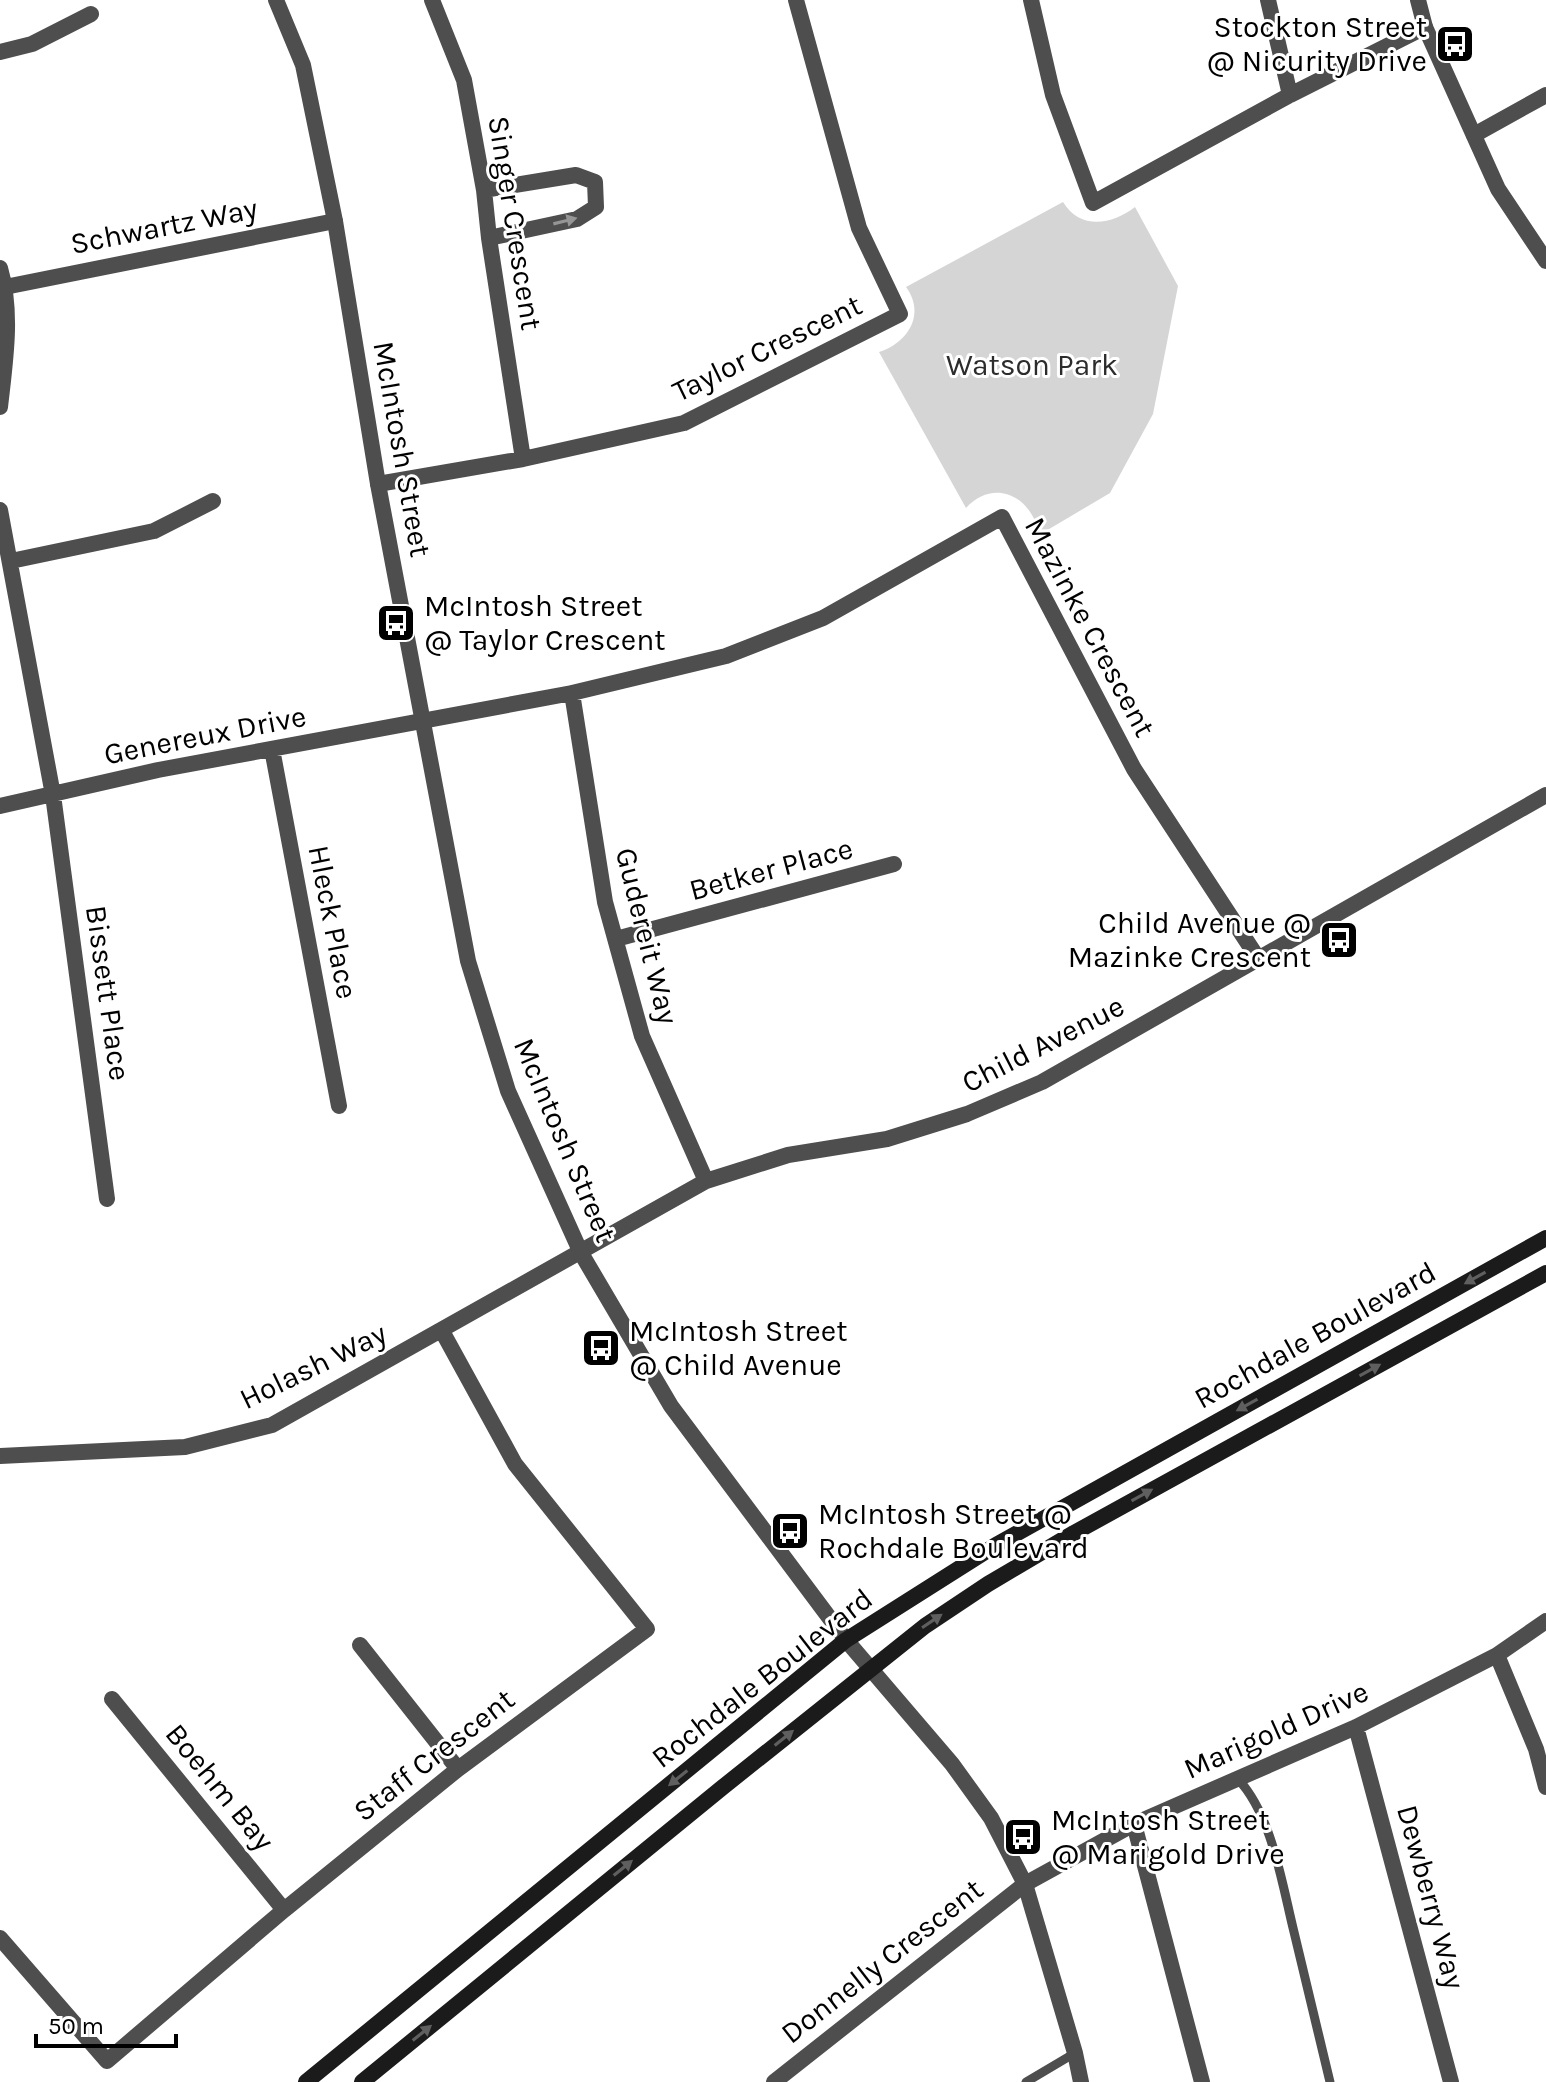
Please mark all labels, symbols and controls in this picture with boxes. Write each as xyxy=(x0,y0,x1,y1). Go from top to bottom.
place label: Stockton Street @ Nicurity Drive xyxy=(1206,9,1427,79)
bus stop icon: Stockton Street @ Nicurity Drive xyxy=(1434,23,1476,65)
street label: Singer Crescent xyxy=(480,113,550,333)
street label: Schwartz Way xyxy=(67,190,261,262)
one-way arrow xyxy=(553,214,578,227)
street label: Taylor Crescent xyxy=(666,287,868,409)
street label: McIntosh Street xyxy=(365,338,439,560)
park label: Watson Park xyxy=(946,347,1118,383)
street label: Mazinke Crescent xyxy=(1017,511,1163,743)
place label: McIntosh Street @ Taylor Crescent xyxy=(424,588,666,658)
bus stop icon: McIntosh Street @ Taylor Crescent xyxy=(375,602,417,644)
street label: Genereux Drive xyxy=(101,698,309,772)
street label: Betker Place xyxy=(685,830,857,908)
street label: Hleck Place xyxy=(300,842,366,1002)
street label: Gudereit Way xyxy=(608,844,686,1028)
street label: Bissett Place xyxy=(78,903,138,1083)
place label: Child Avenue @ Mazinke Crescent xyxy=(1068,905,1311,975)
bus stop icon: Child Avenue @ Mazinke Crescent xyxy=(1318,919,1360,961)
street label: Child Avenue xyxy=(956,988,1130,1100)
street label: McIntosh Street xyxy=(506,1032,624,1248)
street label: Rochdale Boulevard xyxy=(1188,1254,1442,1416)
one-way arrow xyxy=(1463,1271,1486,1285)
place label: McIntosh Street @ Child Avenue xyxy=(629,1313,847,1383)
street label: Holash Way xyxy=(234,1315,392,1417)
bus stop icon: McIntosh Street @ Child Avenue xyxy=(580,1327,622,1369)
one-way arrow xyxy=(1359,1363,1381,1377)
one-way arrow xyxy=(1236,1398,1259,1412)
one-way arrow xyxy=(1131,1489,1154,1502)
place label: McIntosh Street @ Rochdale Boulevard xyxy=(818,1496,1089,1566)
bus stop icon: McIntosh Street @ Rochdale Boulevard xyxy=(769,1510,811,1552)
street label: Rochdale Boulevard xyxy=(644,1580,880,1776)
one-way arrow xyxy=(922,1614,943,1629)
street label: Marigold Drive xyxy=(1178,1673,1374,1787)
street label: Staff Crescent xyxy=(346,1681,522,1829)
street label: Boehm Bay xyxy=(158,1716,282,1858)
one-way arrow xyxy=(774,1730,794,1747)
one-way arrow xyxy=(668,1769,688,1786)
street label: Dewberry Way xyxy=(1389,1801,1473,1993)
place label: McIntosh Street @ Marigold Drive xyxy=(1051,1802,1285,1872)
bus stop icon: McIntosh Street @ Marigold Drive xyxy=(1002,1816,1044,1858)
one-way arrow xyxy=(613,1860,633,1877)
street label: Donnelly Crescent xyxy=(774,1871,990,2051)
scale bar xyxy=(36,1998,176,2048)
text: 50 m xyxy=(48,2012,104,2040)
one-way arrow xyxy=(412,2025,432,2041)

